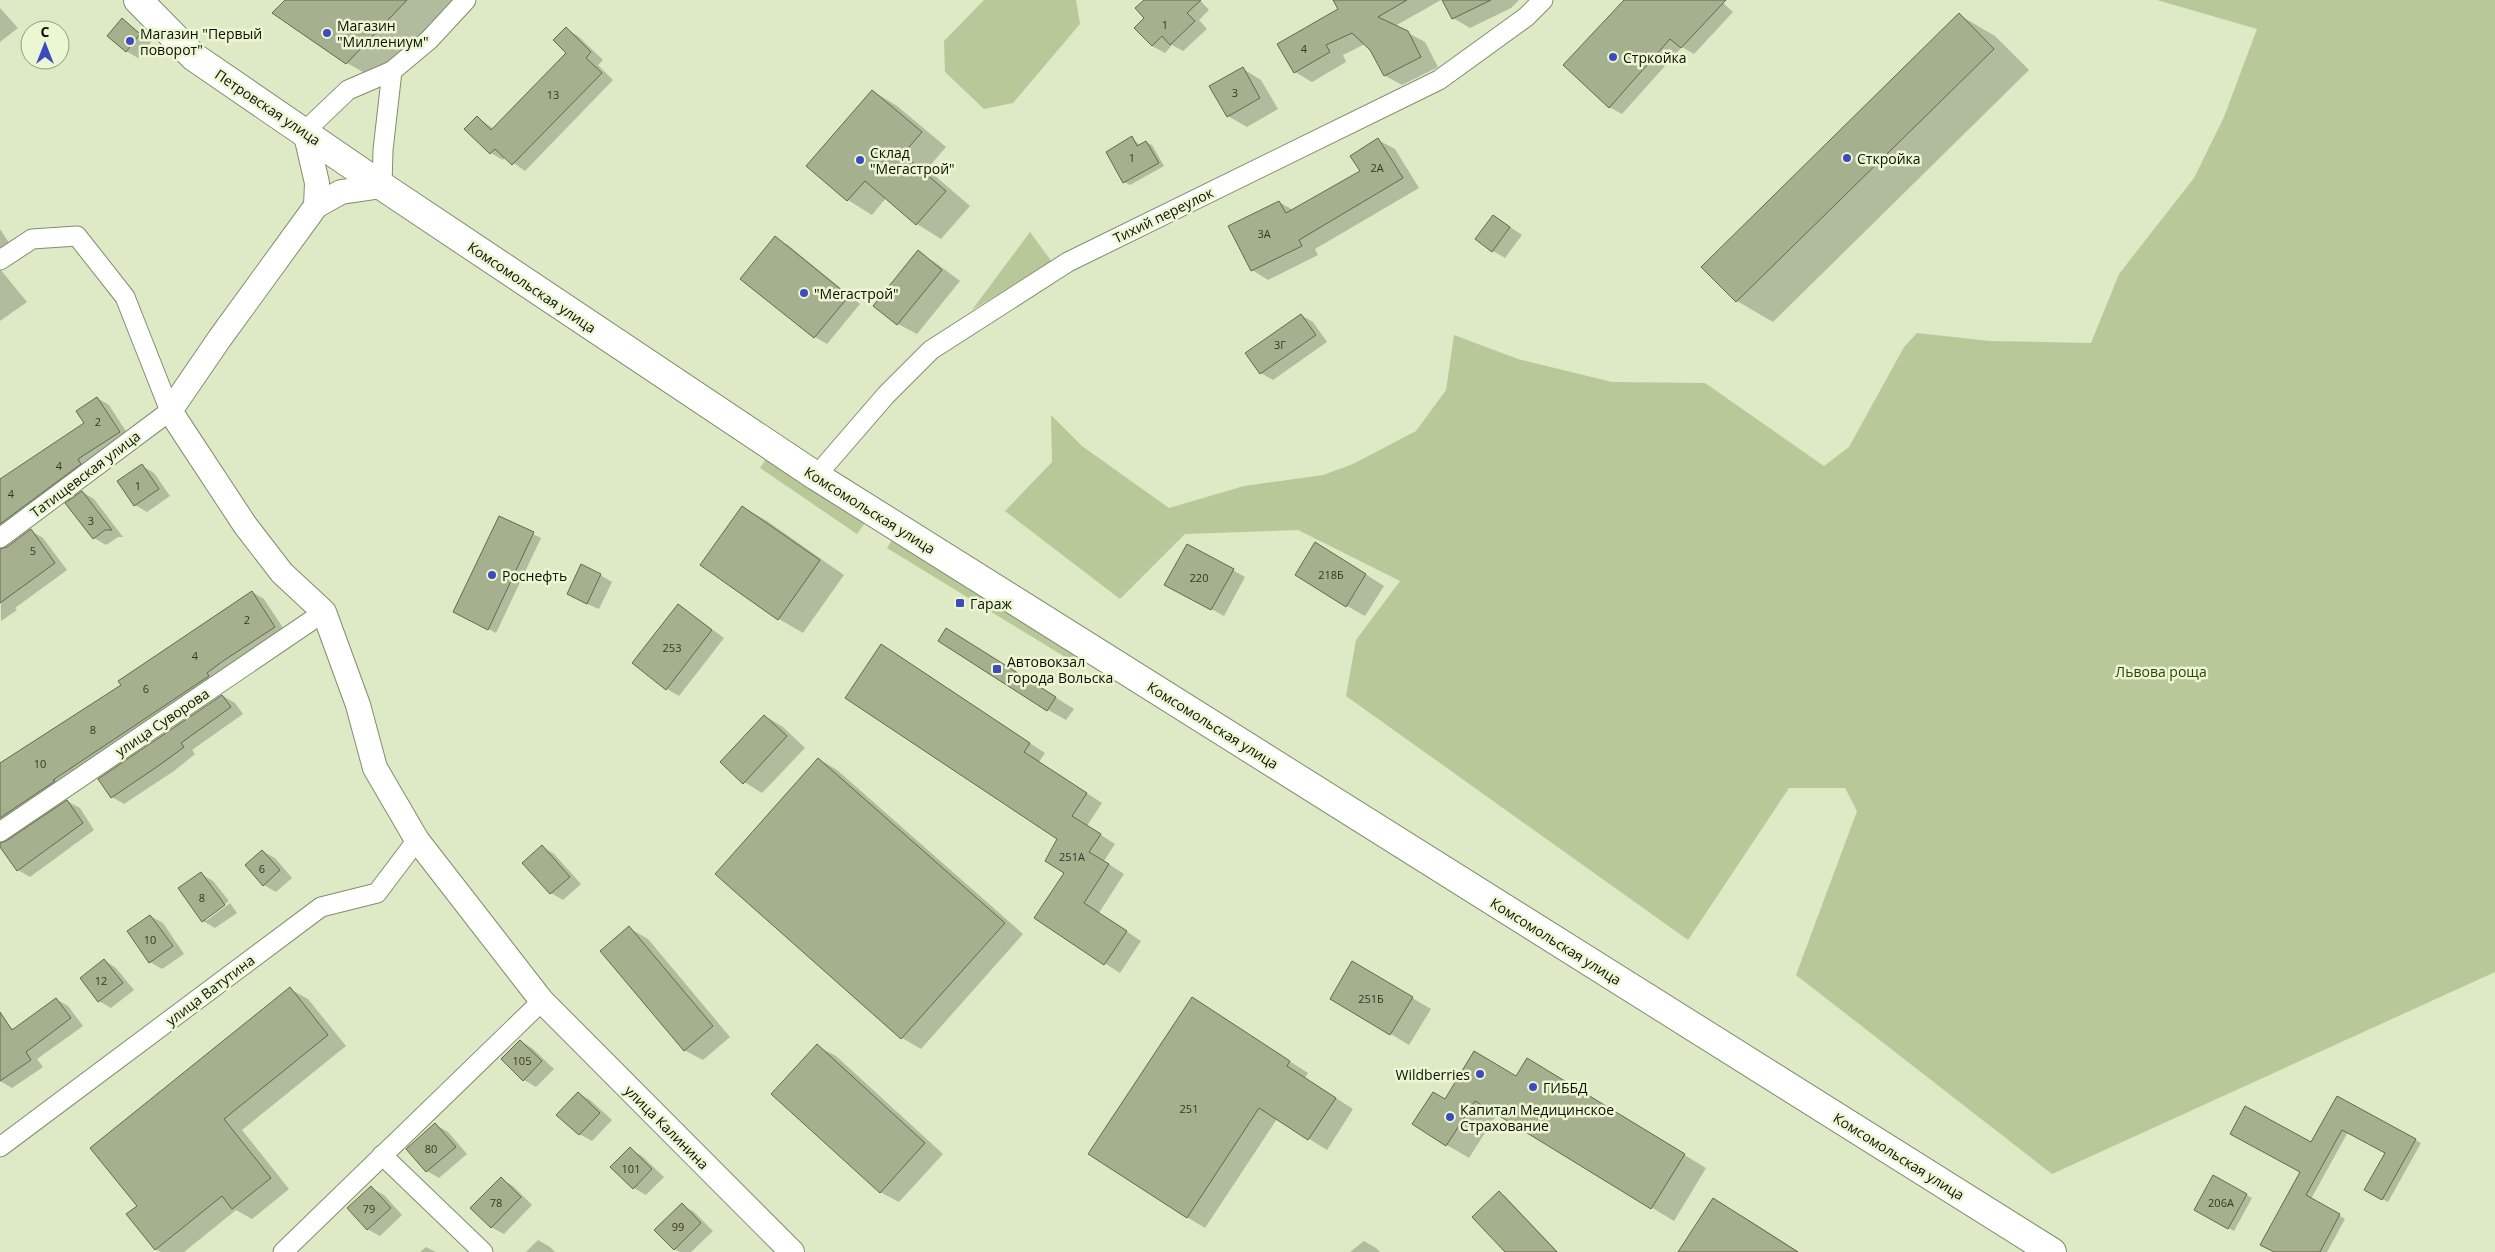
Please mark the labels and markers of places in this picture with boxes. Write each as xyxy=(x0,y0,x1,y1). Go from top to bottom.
place label: Магазин "Миллениум" xyxy=(337,16,429,51)
place label: Магазин "Первый поворот" xyxy=(140,24,262,59)
marker: Магазин "Миллениум" xyxy=(321,27,333,39)
marker: Магазин "Первый поворот" xyxy=(124,35,136,47)
place label: Стркойка xyxy=(1623,48,1687,67)
marker: Стркойка xyxy=(1607,51,1619,63)
place label: Склад "Мегастрой" xyxy=(870,143,955,178)
place label: Сткройка xyxy=(1857,149,1921,168)
marker: Сткройка xyxy=(1841,152,1853,164)
marker: Склад "Мегастрой" xyxy=(854,154,866,166)
place label: "Мегастрой" xyxy=(814,284,899,303)
marker: "Мегастрой" xyxy=(798,287,810,299)
place label: Роснефть xyxy=(502,566,567,585)
marker: Роснефть xyxy=(486,569,498,581)
place label: Гараж xyxy=(970,594,1012,613)
marker: Гараж xyxy=(954,597,966,609)
place label: Автовокзал города Вольска xyxy=(1007,652,1113,687)
marker: Автовокзал города Вольска xyxy=(991,663,1003,675)
place label: Wildberries xyxy=(1396,1065,1470,1084)
marker: Wildberries xyxy=(1474,1068,1486,1080)
place label: ГИББД xyxy=(1543,1078,1588,1097)
marker: ГИББД xyxy=(1527,1081,1539,1093)
place label: Капитал Медицинское Страхование xyxy=(1460,1100,1614,1135)
marker: Капитал Медицинское Страхование xyxy=(1444,1111,1456,1123)

